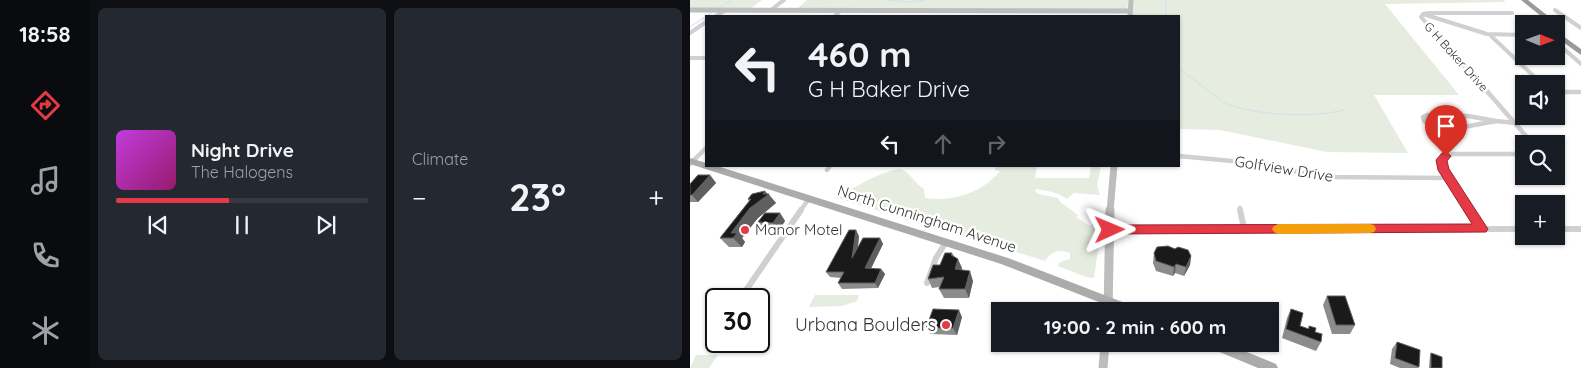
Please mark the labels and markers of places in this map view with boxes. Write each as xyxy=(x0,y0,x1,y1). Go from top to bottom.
pin xyxy=(1425,105,1467,156)
place label: Manor Motel xyxy=(755,220,843,239)
marker: Manor Motel xyxy=(739,224,751,236)
place label: Urbana Boulders xyxy=(795,313,936,336)
marker: Urbana Boulders xyxy=(940,319,952,331)

